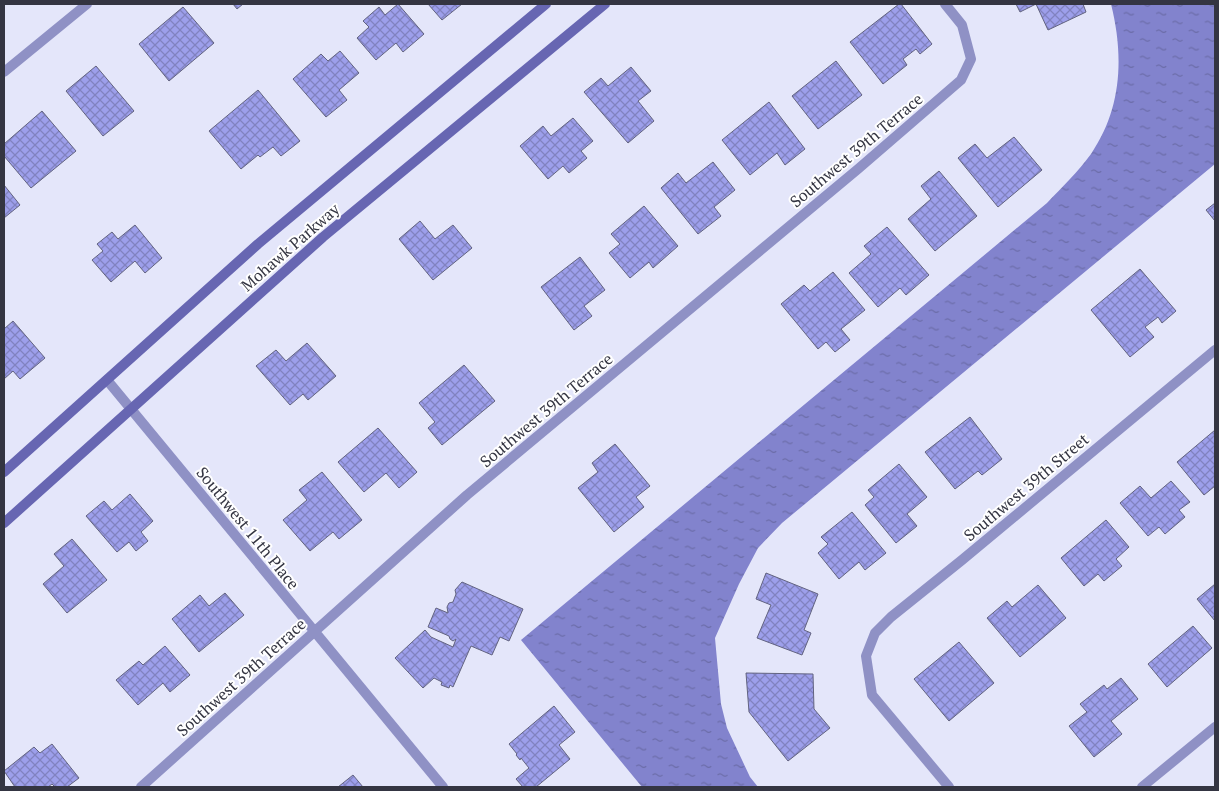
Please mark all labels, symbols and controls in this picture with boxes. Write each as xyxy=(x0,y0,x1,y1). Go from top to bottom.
street label: Southwest 39th Terrace xyxy=(785,88,927,212)
street label: Mohawk Parkway xyxy=(236,197,345,296)
street label: Southwest 39th Terrace xyxy=(475,348,617,472)
street label: Southwest 39th Street xyxy=(959,428,1093,546)
street label: Southwest 11th Place xyxy=(192,462,304,594)
street label: Southwest 39th Terrace xyxy=(172,613,310,741)

